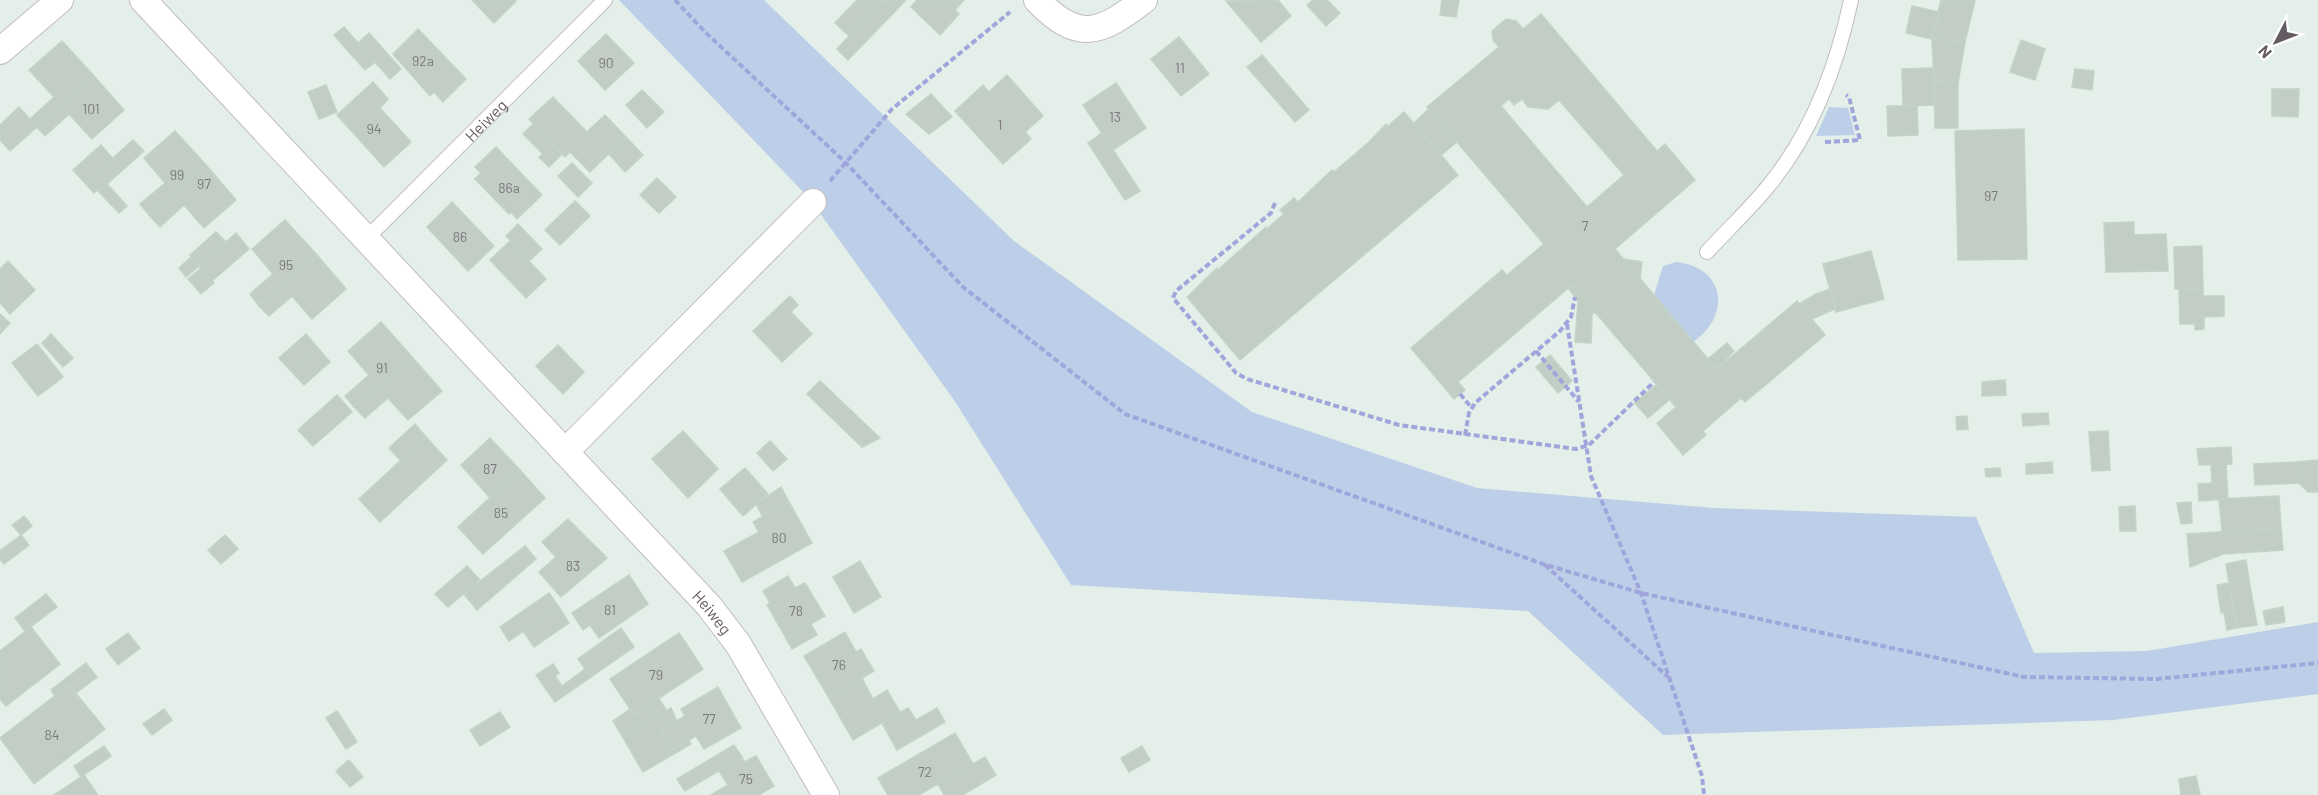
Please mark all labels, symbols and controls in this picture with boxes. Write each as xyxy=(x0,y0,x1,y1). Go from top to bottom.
north arrow xyxy=(2246,12,2306,72)
text: N xyxy=(2254,42,2275,63)
house number: 92a xyxy=(412,52,434,69)
house number: 90 xyxy=(598,54,614,71)
house number: 11 xyxy=(1175,59,1185,76)
street label: Heiweg xyxy=(460,95,510,145)
house number: 101 xyxy=(82,100,100,117)
house number: 13 xyxy=(1109,108,1121,125)
house number: 1 xyxy=(998,116,1002,133)
house number: 94 xyxy=(366,120,382,137)
house number: 99 xyxy=(170,166,184,183)
house number: 97 xyxy=(197,175,211,192)
house number: 86a xyxy=(498,179,520,196)
house number: 97 xyxy=(1984,187,1998,204)
house number: 7 xyxy=(1582,217,1589,234)
house number: 86 xyxy=(453,228,467,245)
house number: 95 xyxy=(279,256,293,273)
house number: 91 xyxy=(376,359,388,376)
house number: 87 xyxy=(483,460,497,477)
house number: 85 xyxy=(494,504,508,521)
house number: 80 xyxy=(771,529,787,546)
house number: 83 xyxy=(566,557,580,574)
street label: Heiweg xyxy=(689,586,736,638)
house number: 81 xyxy=(604,601,616,618)
house number: 78 xyxy=(789,602,803,619)
house number: 76 xyxy=(832,656,846,673)
house number: 79 xyxy=(649,666,663,683)
house number: 77 xyxy=(702,710,716,727)
house number: 84 xyxy=(44,726,60,743)
house number: 72 xyxy=(918,763,932,780)
house number: 75 xyxy=(739,770,753,787)

